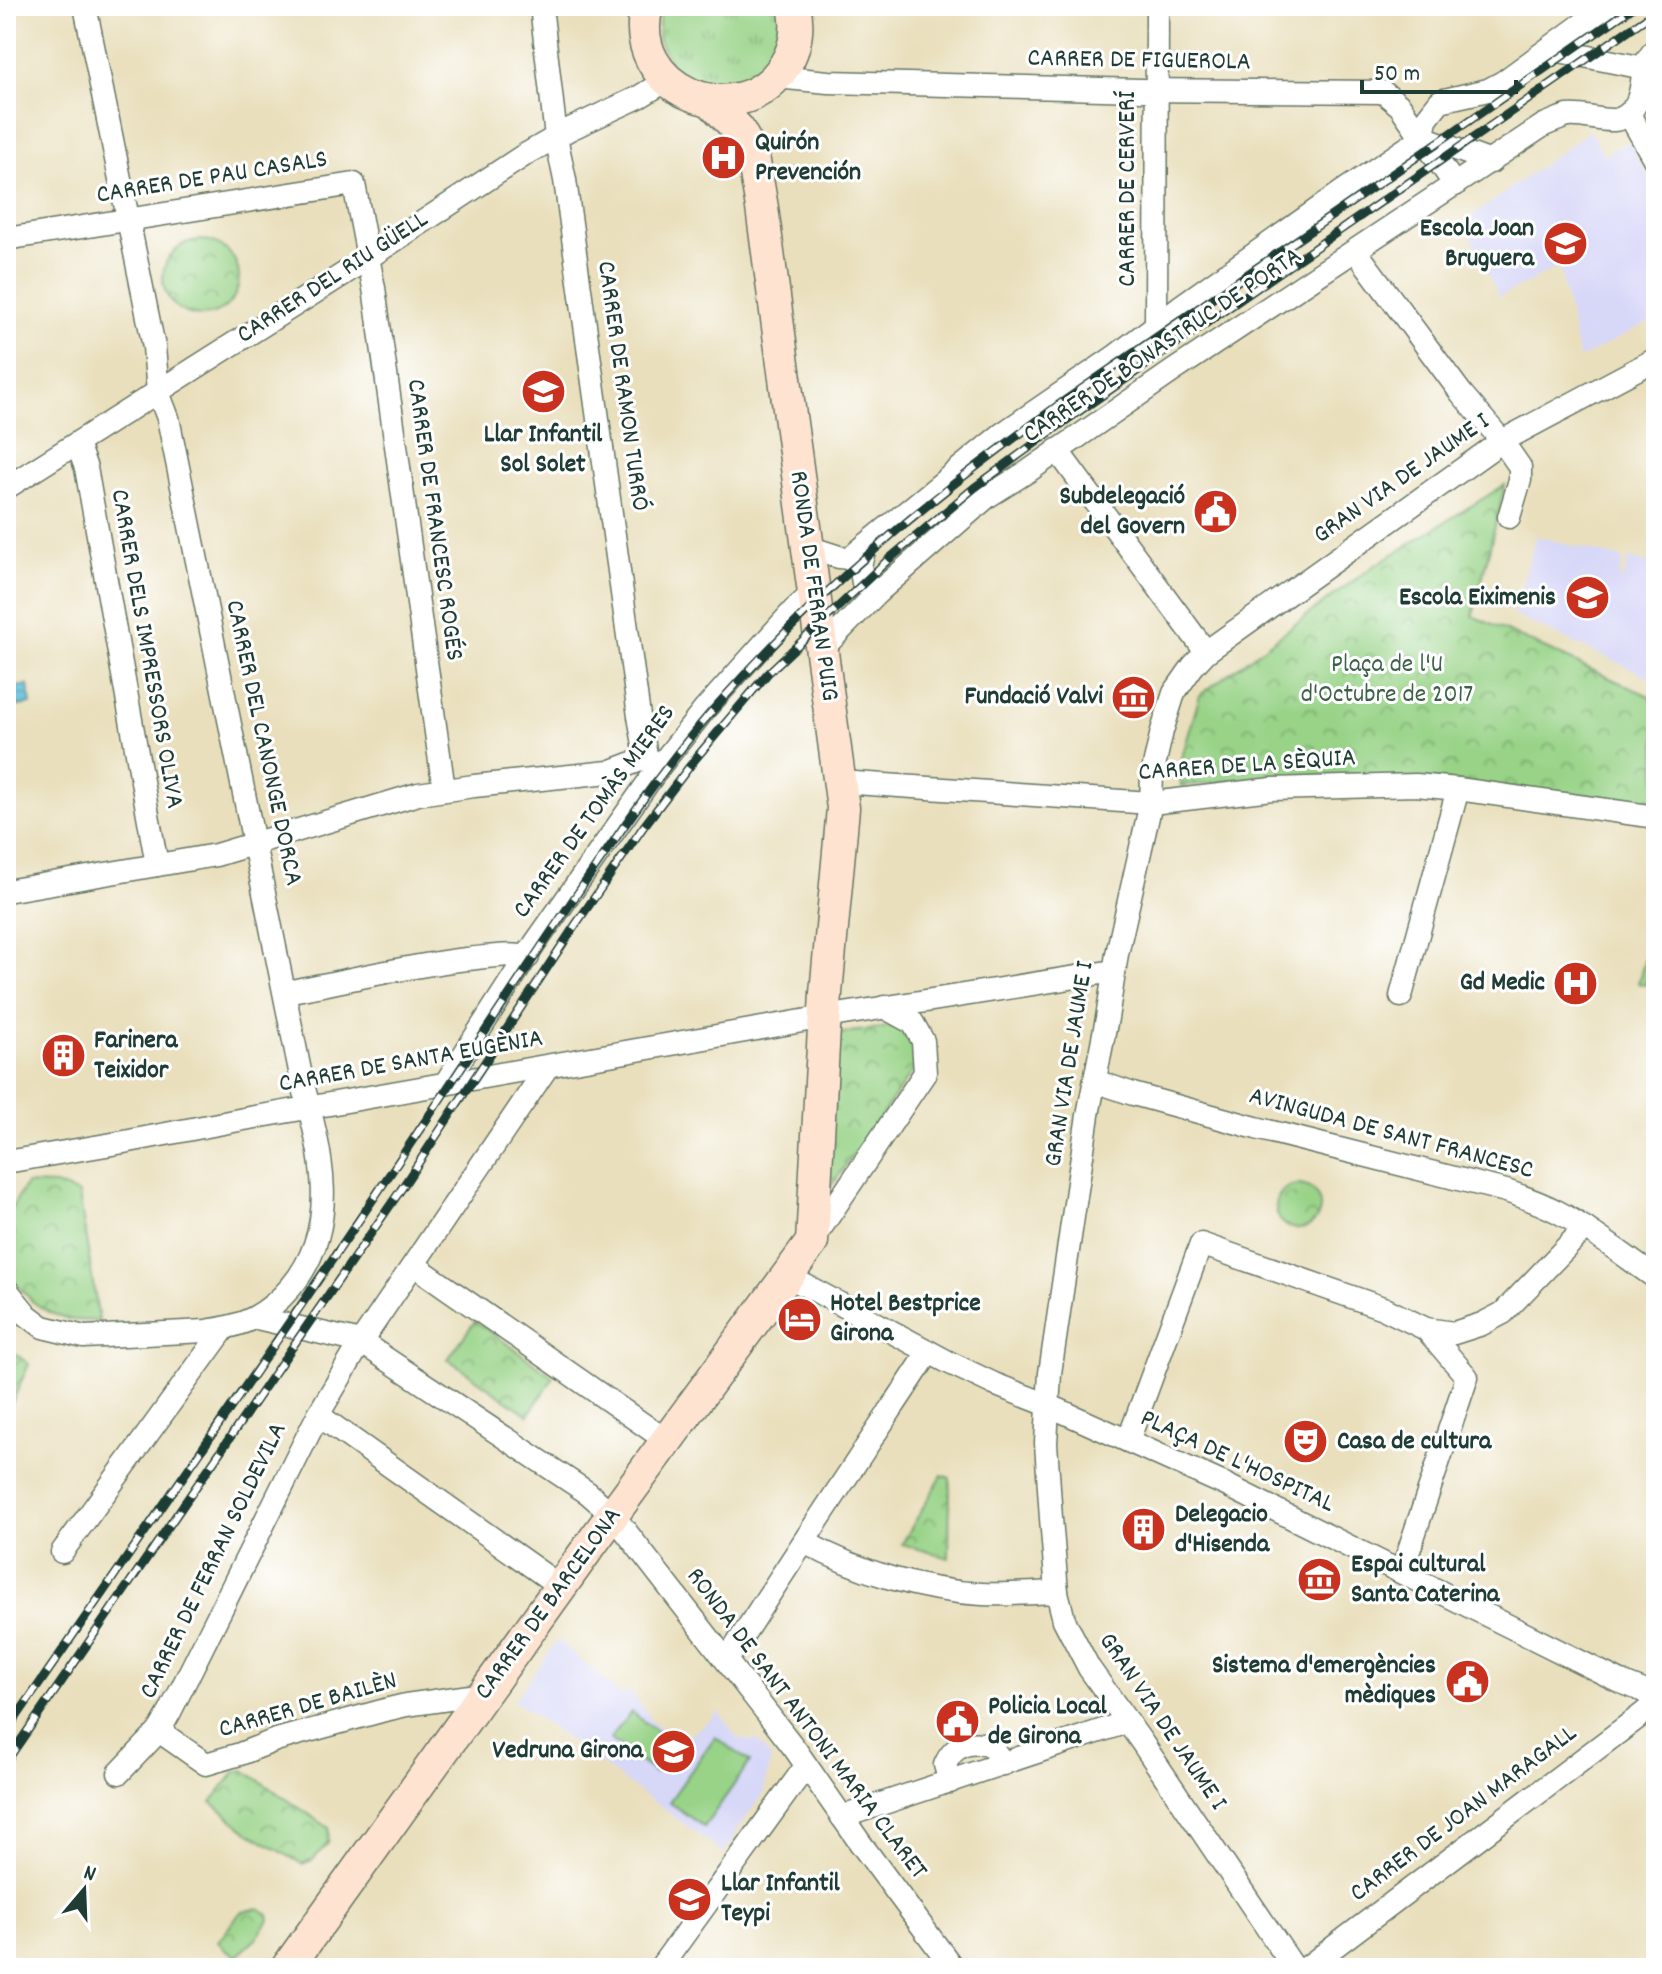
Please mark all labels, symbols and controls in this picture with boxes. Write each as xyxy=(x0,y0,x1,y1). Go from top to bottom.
street label: CARRER DE FIGUEROLA xyxy=(1027,41,1251,81)
scale bar xyxy=(1362,44,1516,94)
text: 50 m xyxy=(1374,58,1420,92)
street label: CARRER DE CERVERÍ xyxy=(1110,91,1147,287)
place label: Quirón Prevención xyxy=(755,125,861,192)
hospital icon: Quirón Prevención xyxy=(700,134,748,182)
street label: CARRER DE PAU CASALS xyxy=(94,141,330,215)
street label: CARRER DEL RIU GÜELL xyxy=(230,202,436,354)
place label: Escola Joan Bruguera xyxy=(1420,211,1535,278)
school or university icon: Escola Joan Bruguera xyxy=(1541,220,1589,268)
street label: CARRER DE BONASTRUC DE PORTA xyxy=(1016,239,1310,453)
street label: CARRER DE RAMON TURRÓ xyxy=(586,259,658,513)
school or university icon: Llar Infantil Sol Solet xyxy=(519,368,567,416)
street label: CARRER DE FRANCESC ROGÉS xyxy=(396,377,472,663)
street label: GRAN VIA DE JAUME I xyxy=(1306,404,1498,554)
place label: Llar Infantil Sol Solet xyxy=(484,417,603,484)
street label: RONDA DE FERRAN PUIG xyxy=(779,468,847,704)
place label: Subdelegació del Govern xyxy=(1059,479,1185,546)
street label: CARRER DELS IMPRESSORS OLIVA xyxy=(100,486,192,812)
public building icon: Subdelegació del Govern xyxy=(1192,488,1240,536)
school or university icon: Escola Eiximenis xyxy=(1563,574,1611,622)
place label: Escola Eiximenis xyxy=(1399,580,1556,617)
street label: CARRER DEL CANONGE DORCA xyxy=(215,597,311,889)
park label: Plaça de l'U d'Octubre de 2017 xyxy=(1301,647,1473,714)
museum icon: Fundació Valvi xyxy=(1110,673,1158,721)
place label: Fundació Valvi xyxy=(965,679,1103,716)
street label: CARRER DE TOMÀS MIERES xyxy=(505,697,685,927)
street label: CARRER DE LA SÈQUIA xyxy=(1137,740,1357,792)
street label: GRAN VIA DE JAUME I xyxy=(1035,958,1105,1170)
hospital icon: Gd Medic xyxy=(1552,959,1600,1007)
place label: Gd Medic xyxy=(1460,965,1545,1002)
street label: CARRER DE SANTA EUGÈNIA xyxy=(276,1021,546,1103)
place label: Farinera Teixidor xyxy=(94,1023,178,1090)
building icon: Farinera Teixidor xyxy=(39,1032,87,1080)
street label: AVINGUDA DE SANT FRANCESC xyxy=(1245,1078,1538,1190)
place label: Hotel Bestprice Girona xyxy=(830,1286,981,1353)
hotel icon: Hotel Bestprice Girona xyxy=(775,1295,823,1343)
street label: PLAÇA DE L'HOSPITAL xyxy=(1134,1401,1341,1523)
street label: CARRER DE FERRAN SOLDEVILA xyxy=(131,1417,297,1705)
theatre icon: Casa de cultura xyxy=(1282,1418,1330,1466)
place label: Casa de cultura xyxy=(1337,1424,1492,1461)
place label: Delegacio d'Hisenda xyxy=(1175,1497,1270,1564)
street label: CARRER DE BARCELONA xyxy=(466,1500,632,1708)
building icon: Delegacio d'Hisenda xyxy=(1120,1506,1168,1554)
place label: Espai cultural Santa Caterina xyxy=(1351,1547,1500,1614)
museum icon: Espai cultural Santa Caterina xyxy=(1296,1556,1344,1604)
street label: RONDA DE SANT ANTONI MARIA CLARET xyxy=(676,1560,936,1888)
street label: GRAN VIA DE JAUME I xyxy=(1089,1625,1235,1819)
place label: Sistema d'emergències mèdiques xyxy=(1212,1648,1436,1715)
public building icon: Sistema d'emergències mèdiques xyxy=(1443,1657,1491,1705)
street label: CARRER DE BAILÈN xyxy=(215,1663,401,1749)
place label: Policia Local de Girona xyxy=(988,1689,1108,1756)
public building icon: Policia Local de Girona xyxy=(933,1698,981,1746)
street label: CARRER DE JOAN MARAGALL xyxy=(1343,1716,1586,1912)
school or university icon: Vedruna Girona xyxy=(650,1727,698,1775)
place label: Vedruna Girona xyxy=(493,1733,644,1770)
north arrow xyxy=(44,1850,124,1930)
text: N xyxy=(79,1858,100,1891)
place label: Llar Infantil Teypi xyxy=(721,1866,840,1933)
school or university icon: Llar Infantil Teypi xyxy=(666,1875,714,1923)

